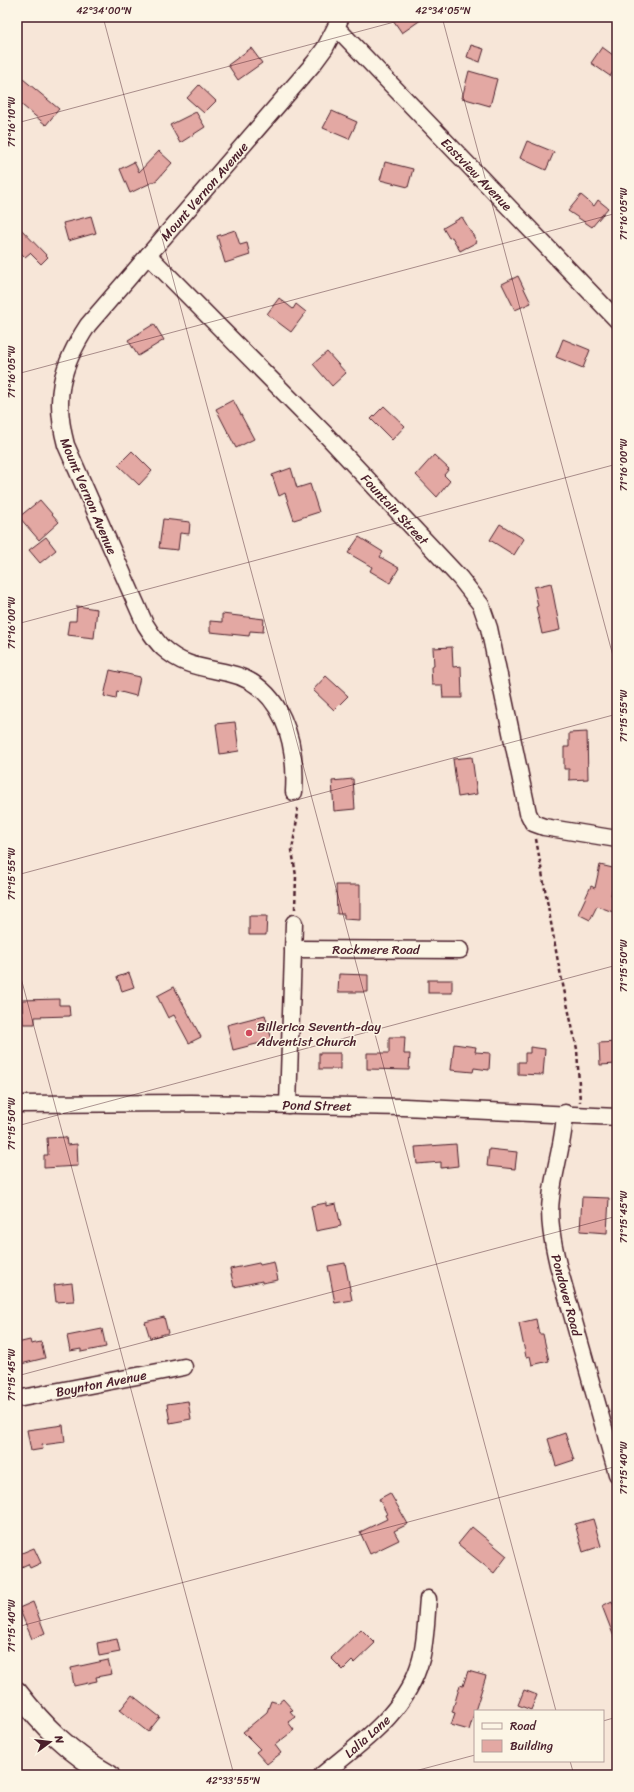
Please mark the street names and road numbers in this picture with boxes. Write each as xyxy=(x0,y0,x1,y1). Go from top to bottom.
street label: Eastview Avenue xyxy=(435,132,518,217)
street label: Mount Vernon Avenue xyxy=(155,136,254,246)
street label: Mount Vernon Avenue xyxy=(53,434,124,559)
street label: Fountain Street xyxy=(355,468,435,551)
street label: Rockmere Road xyxy=(332,938,421,961)
street label: Pond Street xyxy=(282,1093,352,1118)
street label: Pondover Road xyxy=(545,1252,589,1340)
street label: Boynton Avenue xyxy=(54,1363,149,1404)
street label: Lalia Lane xyxy=(339,1709,396,1764)

